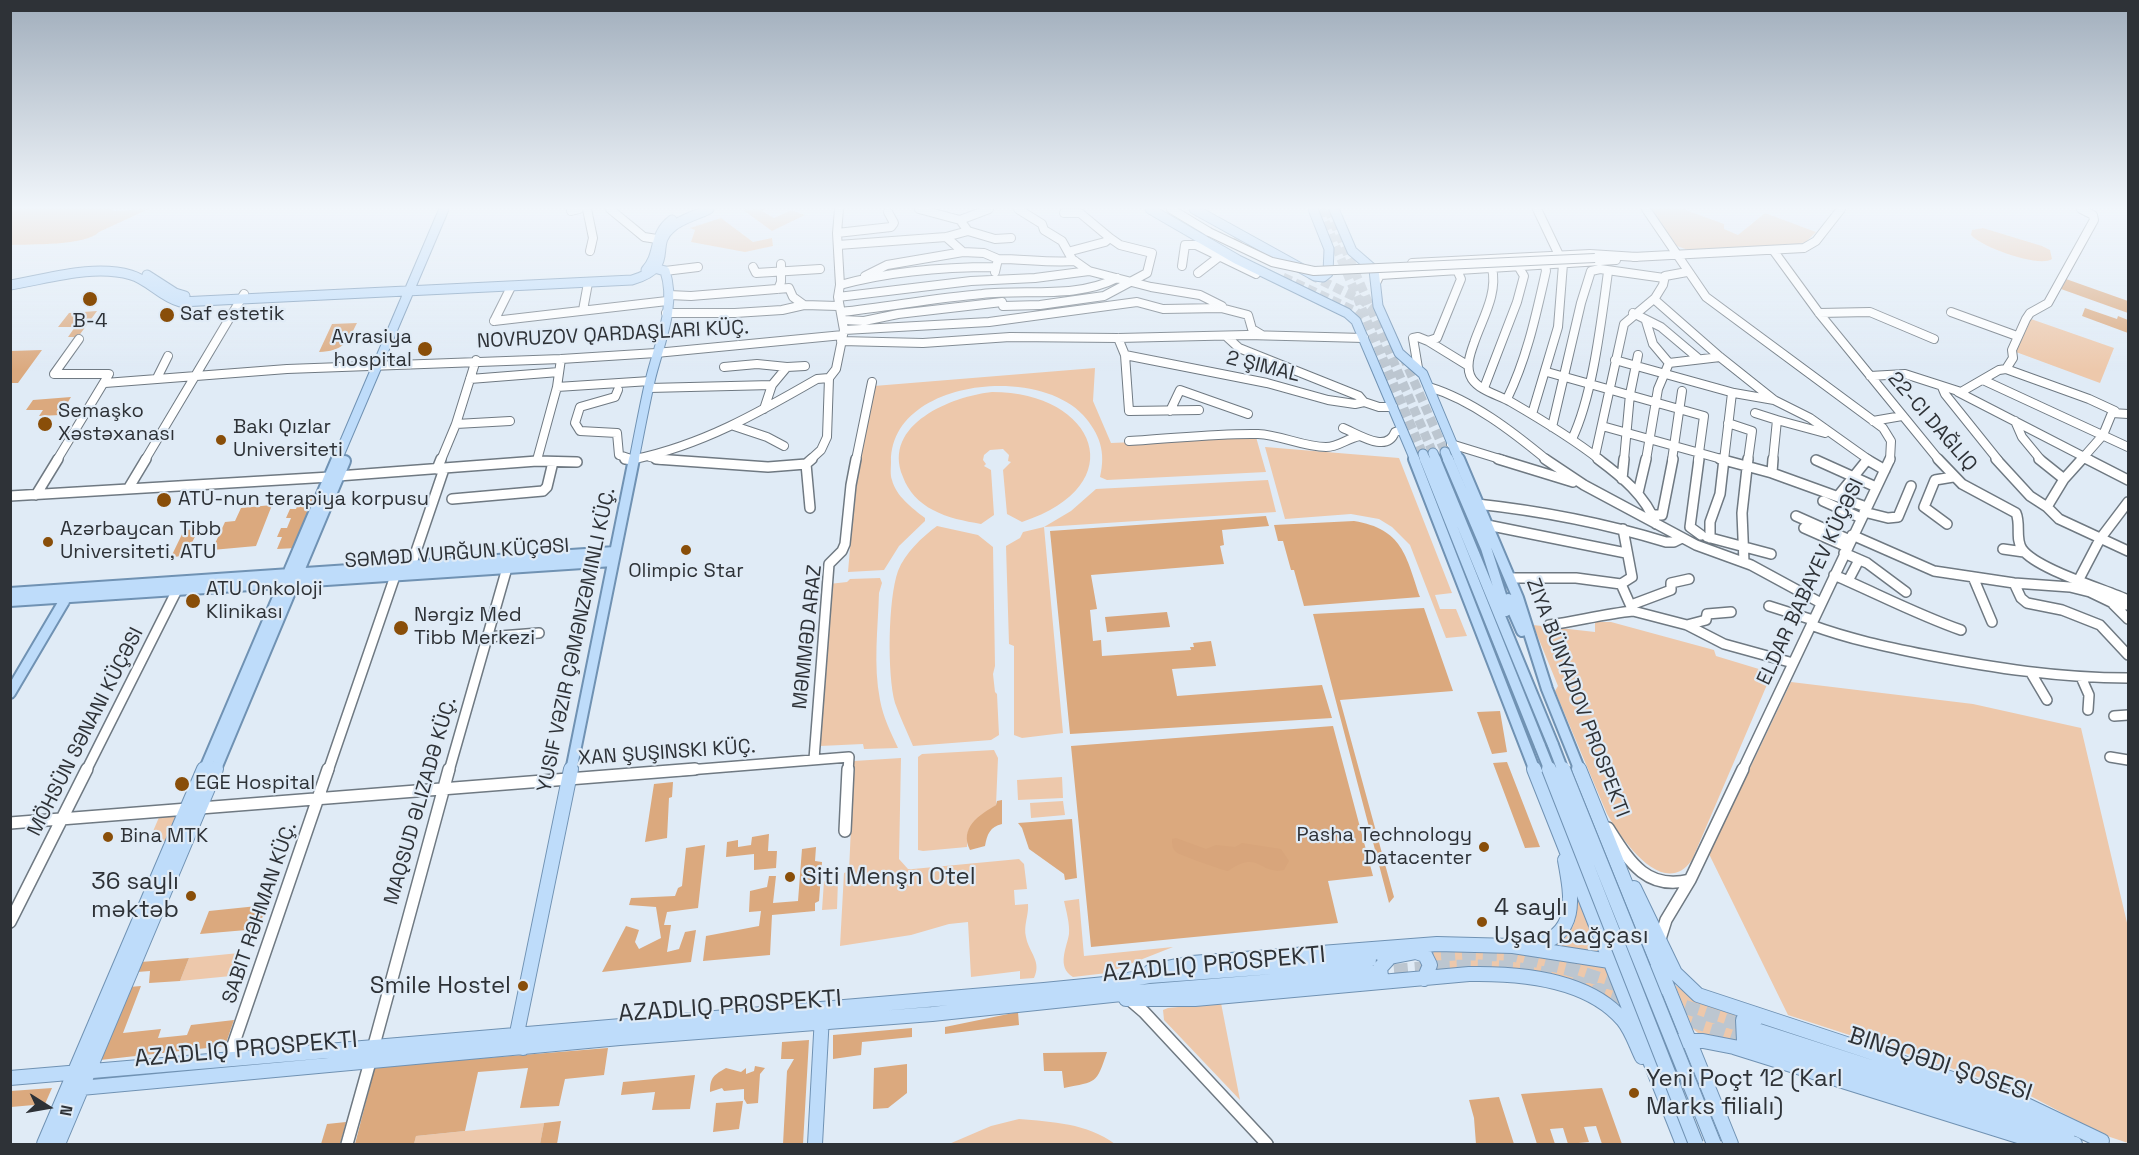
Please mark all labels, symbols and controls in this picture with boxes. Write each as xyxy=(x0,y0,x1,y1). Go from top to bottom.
marker: B-4 xyxy=(81,290,99,308)
place label: Saf estetik xyxy=(180,303,284,327)
marker: Saf estetik xyxy=(158,306,176,324)
place label: B-4 xyxy=(73,310,107,334)
street label: NOVRUZOV QARDAŞLARI KÜÇ. xyxy=(476,316,750,354)
place label: Avrasiya hospital xyxy=(331,326,412,373)
marker: Avrasiya hospital xyxy=(416,340,434,358)
street label: 2 ŞIMAL xyxy=(1224,346,1302,388)
street label: 22-CI DAĞLIQ xyxy=(1882,367,1982,477)
place label: Semaşko Xəstəxanası xyxy=(58,400,175,447)
marker: Semaşko Xəstəxanası xyxy=(36,415,54,433)
place label: Bakı Qızlar Universiteti xyxy=(233,416,343,463)
marker: Bakı Qızlar Universiteti xyxy=(214,433,228,447)
street label: ELDAR BABAYEV KÜÇƏSI xyxy=(1753,475,1869,689)
street label: YUSIF VƏZIR ÇƏMƏNZƏMINLI KÜÇ. xyxy=(533,485,621,795)
place label: ATU-nun terapiya korpusu xyxy=(178,488,429,512)
marker: ATU-nun terapiya korpusu xyxy=(155,491,173,509)
place label: Azərbaycan Tibb Universiteti, ATU xyxy=(60,518,221,565)
street label: SƏMƏD VURĞUN KÜÇƏSI xyxy=(344,534,570,574)
marker: Azərbaycan Tibb Universiteti, ATU xyxy=(41,535,55,549)
marker: Olimpic Star xyxy=(679,543,693,557)
place label: Olimpic Star xyxy=(628,560,744,584)
street label: MƏMMƏD ARAZ xyxy=(788,564,828,710)
street label: ZIYA BÜNYADOV PROSPEKTI xyxy=(1520,575,1634,821)
place label: ATU Onkoloji Klinikası xyxy=(206,578,323,625)
marker: ATU Onkoloji Klinikası xyxy=(184,592,202,610)
place label: Nərgiz Med Tibb Merkezi xyxy=(414,604,535,651)
marker: Nərgiz Med Tibb Merkezi xyxy=(392,619,410,637)
street label: MÖHSÜN SƏNANI KÜÇƏSI xyxy=(23,624,149,840)
street label: MAQSUD ƏLIZADƏ KÜÇ. xyxy=(380,694,462,908)
street label: XAN ŞUŞINSKI KÜÇ. xyxy=(578,735,756,771)
place label: EGE Hospital xyxy=(195,772,315,796)
marker: EGE Hospital xyxy=(173,775,191,793)
street label: SABIT RƏHMAN KÜÇ. xyxy=(218,819,302,1007)
place label: Pasha Technology Datacenter xyxy=(1297,824,1472,871)
place label: Bina MTK xyxy=(120,825,208,849)
marker: Bina MTK xyxy=(101,830,115,844)
marker: Pasha Technology Datacenter xyxy=(1477,840,1491,854)
place label: Siti Menşn Otel xyxy=(802,863,976,891)
place label: 36 saylı məktəb xyxy=(91,868,179,924)
marker: Siti Menşn Otel xyxy=(783,870,797,884)
marker: 36 saylı məktəb xyxy=(184,889,198,903)
place label: 4 saylı Uşaq bağçası xyxy=(1494,894,1649,950)
marker: 4 saylı Uşaq bağçası xyxy=(1475,915,1489,929)
street label: AZADLIQ PROSPEKTI xyxy=(1101,941,1327,989)
place label: Smile Hostel xyxy=(370,972,511,1000)
marker: Smile Hostel xyxy=(516,979,530,993)
street label: AZADLIQ PROSPEKTI xyxy=(617,985,843,1029)
street label: BINƏQƏDI ŞOSESI xyxy=(1844,1022,2036,1108)
street label: AZADLIQ PROSPEKTI xyxy=(133,1026,359,1074)
place label: Yeni Poçt 12 (Karl Marks filialı) xyxy=(1646,1065,1843,1121)
north arrow xyxy=(18,1077,78,1137)
marker: Yeni Poçt 12 (Karl Marks filialı) xyxy=(1627,1086,1641,1100)
text: N xyxy=(55,1103,77,1118)

